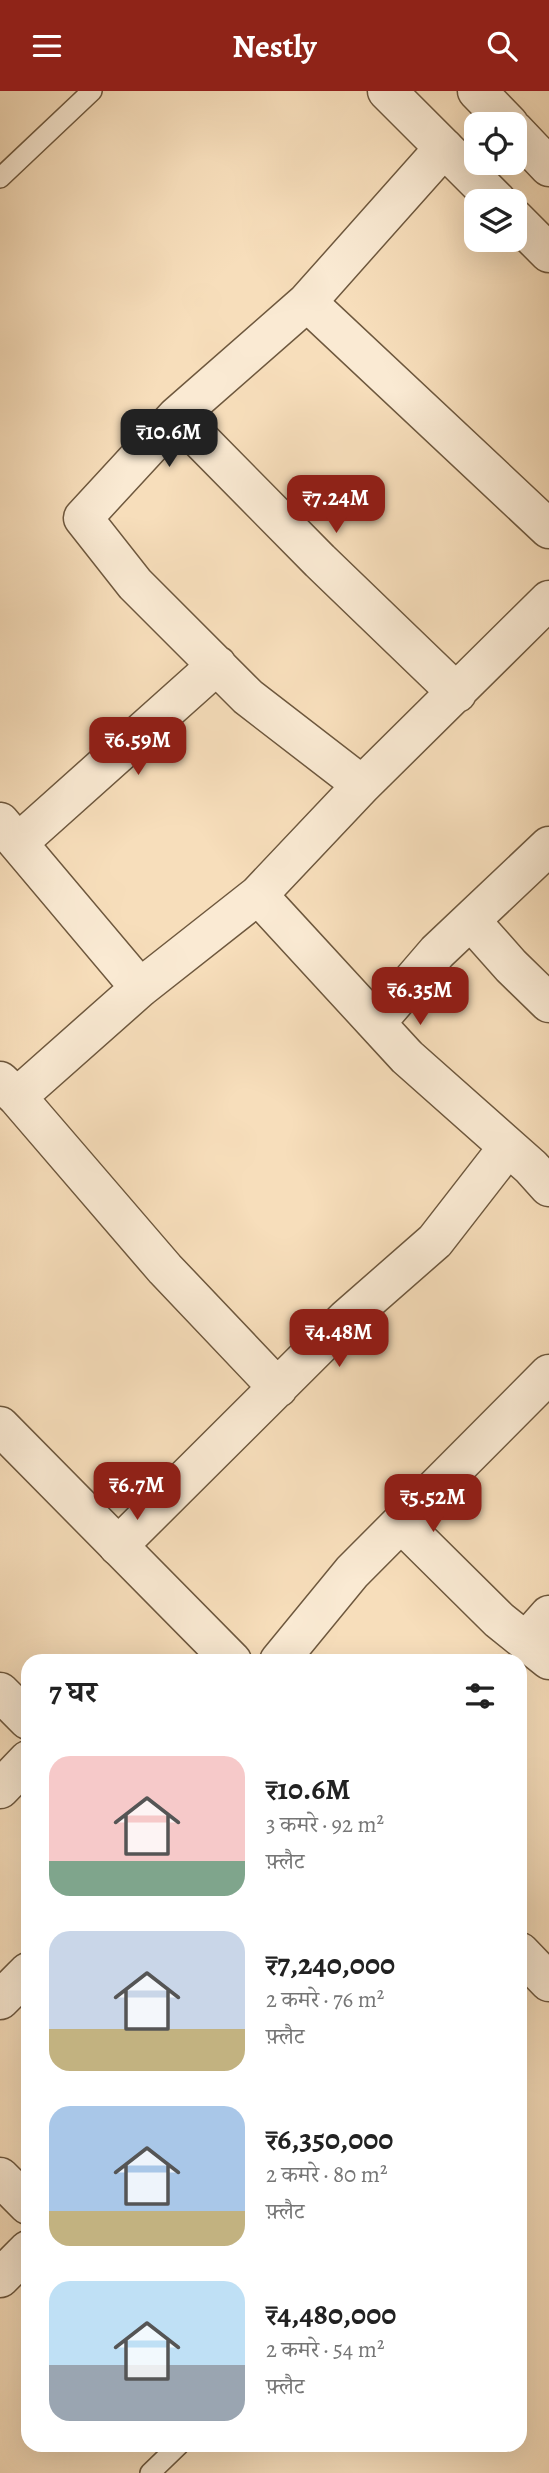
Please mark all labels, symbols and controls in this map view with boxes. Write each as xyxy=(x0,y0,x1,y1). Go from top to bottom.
text: Nestly xyxy=(232,24,317,68)
icon: menu xyxy=(28,27,66,65)
icon: search xyxy=(483,27,521,65)
map controls xyxy=(464,112,527,252)
button: locate xyxy=(464,112,527,175)
button: layers xyxy=(464,189,527,252)
pin: ₹10.6M xyxy=(112,409,226,469)
text: ₹10.6M xyxy=(137,416,201,447)
pin: ₹7.24M xyxy=(279,475,393,535)
text: ₹7.24M xyxy=(303,482,369,513)
pin: ₹6.59M xyxy=(81,717,195,777)
text: ₹6.59M xyxy=(105,724,171,755)
pin: ₹6.35M xyxy=(363,967,477,1027)
text: ₹6.35M xyxy=(388,974,452,1005)
pin: ₹4.48M xyxy=(282,1309,396,1369)
text: ₹4.48M xyxy=(306,1316,372,1347)
pin: ₹6.7M xyxy=(88,1463,186,1522)
text: ₹6.7M xyxy=(110,1469,164,1500)
pin: ₹5.52M xyxy=(376,1475,490,1534)
text: ₹5.52M xyxy=(400,1481,466,1512)
text: 7 घर xyxy=(49,1672,97,1712)
icon: filters xyxy=(461,1677,499,1715)
text: ₹10.6M xyxy=(266,1769,351,1809)
icon: home xyxy=(105,1784,189,1868)
text: 3 कमरे · 92 m² xyxy=(266,1809,384,1840)
text: फ़्लैट xyxy=(266,1846,304,1877)
text: ₹7,240,000 xyxy=(266,1944,395,1984)
icon: home xyxy=(105,1959,189,2043)
text: 2 कमरे · 76 m² xyxy=(266,1984,384,2015)
text: फ़्लैट xyxy=(266,2021,304,2052)
text: ₹6,350,000 xyxy=(266,2119,393,2159)
icon: home xyxy=(105,2134,189,2218)
text: 2 कमरे · 80 m² xyxy=(266,2159,388,2190)
text: फ़्लैट xyxy=(266,2196,304,2227)
text: ₹4,480,000 xyxy=(266,2294,396,2334)
icon: home xyxy=(105,2309,189,2393)
text: 2 कमरे · 54 m² xyxy=(266,2334,384,2365)
text: फ़्लैट xyxy=(266,2371,304,2402)

